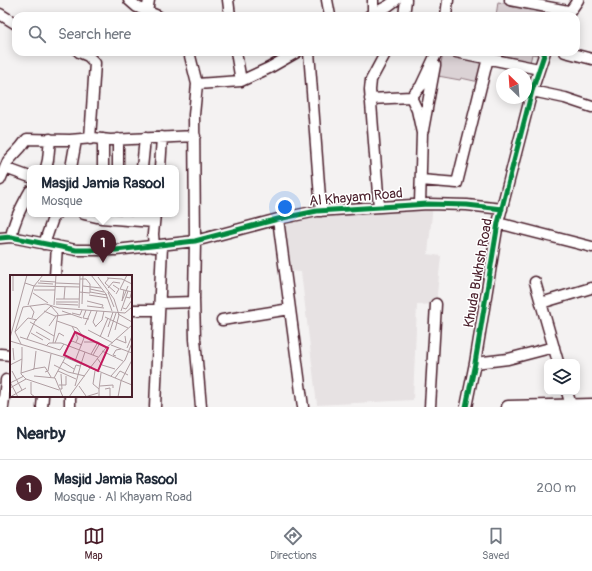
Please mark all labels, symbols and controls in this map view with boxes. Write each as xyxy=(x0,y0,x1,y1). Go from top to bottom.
search box xyxy=(12,12,580,56)
icon: search xyxy=(26,23,48,45)
text: Search here xyxy=(58,25,131,44)
north arrow xyxy=(496,68,532,104)
popup xyxy=(27,165,179,217)
text: Masjid Jamia Rasool xyxy=(41,174,165,193)
street label: Al Khayam Road xyxy=(308,184,404,210)
text: Mosque xyxy=(41,193,82,209)
your location xyxy=(275,197,295,217)
street label: Khuda Bukhsh Road xyxy=(460,217,496,329)
pin: 1 xyxy=(90,230,116,263)
inset map xyxy=(10,275,132,397)
map controls xyxy=(544,359,580,395)
button: layers xyxy=(544,359,580,395)
text: Nearby xyxy=(16,423,65,444)
text: Masjid Jamia Rasool xyxy=(54,470,178,489)
text: 1 xyxy=(26,480,32,496)
text: 200 m xyxy=(537,480,576,496)
text: Mosque · Al Khayam Road xyxy=(54,489,192,505)
tab: Map xyxy=(83,525,105,562)
tab: Directions xyxy=(270,525,317,562)
tab: Saved xyxy=(482,525,509,562)

